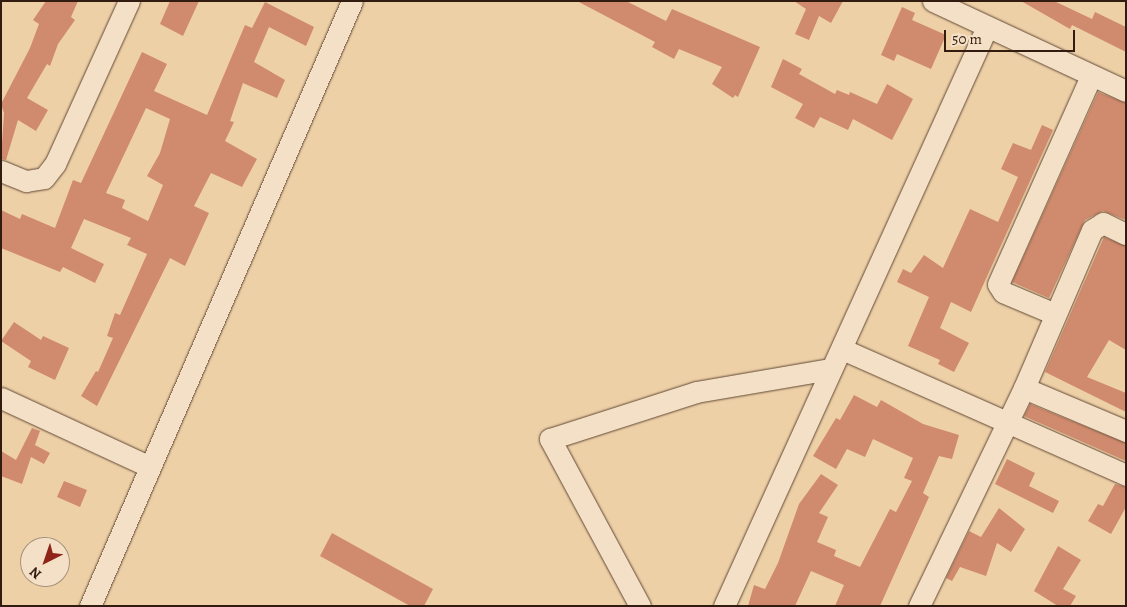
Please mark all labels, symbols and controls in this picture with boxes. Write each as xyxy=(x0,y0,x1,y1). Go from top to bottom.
scale bar xyxy=(947,20,1078,52)
text: 50 m xyxy=(952,29,982,49)
north arrow xyxy=(20,537,70,587)
text: N xyxy=(25,562,46,583)

